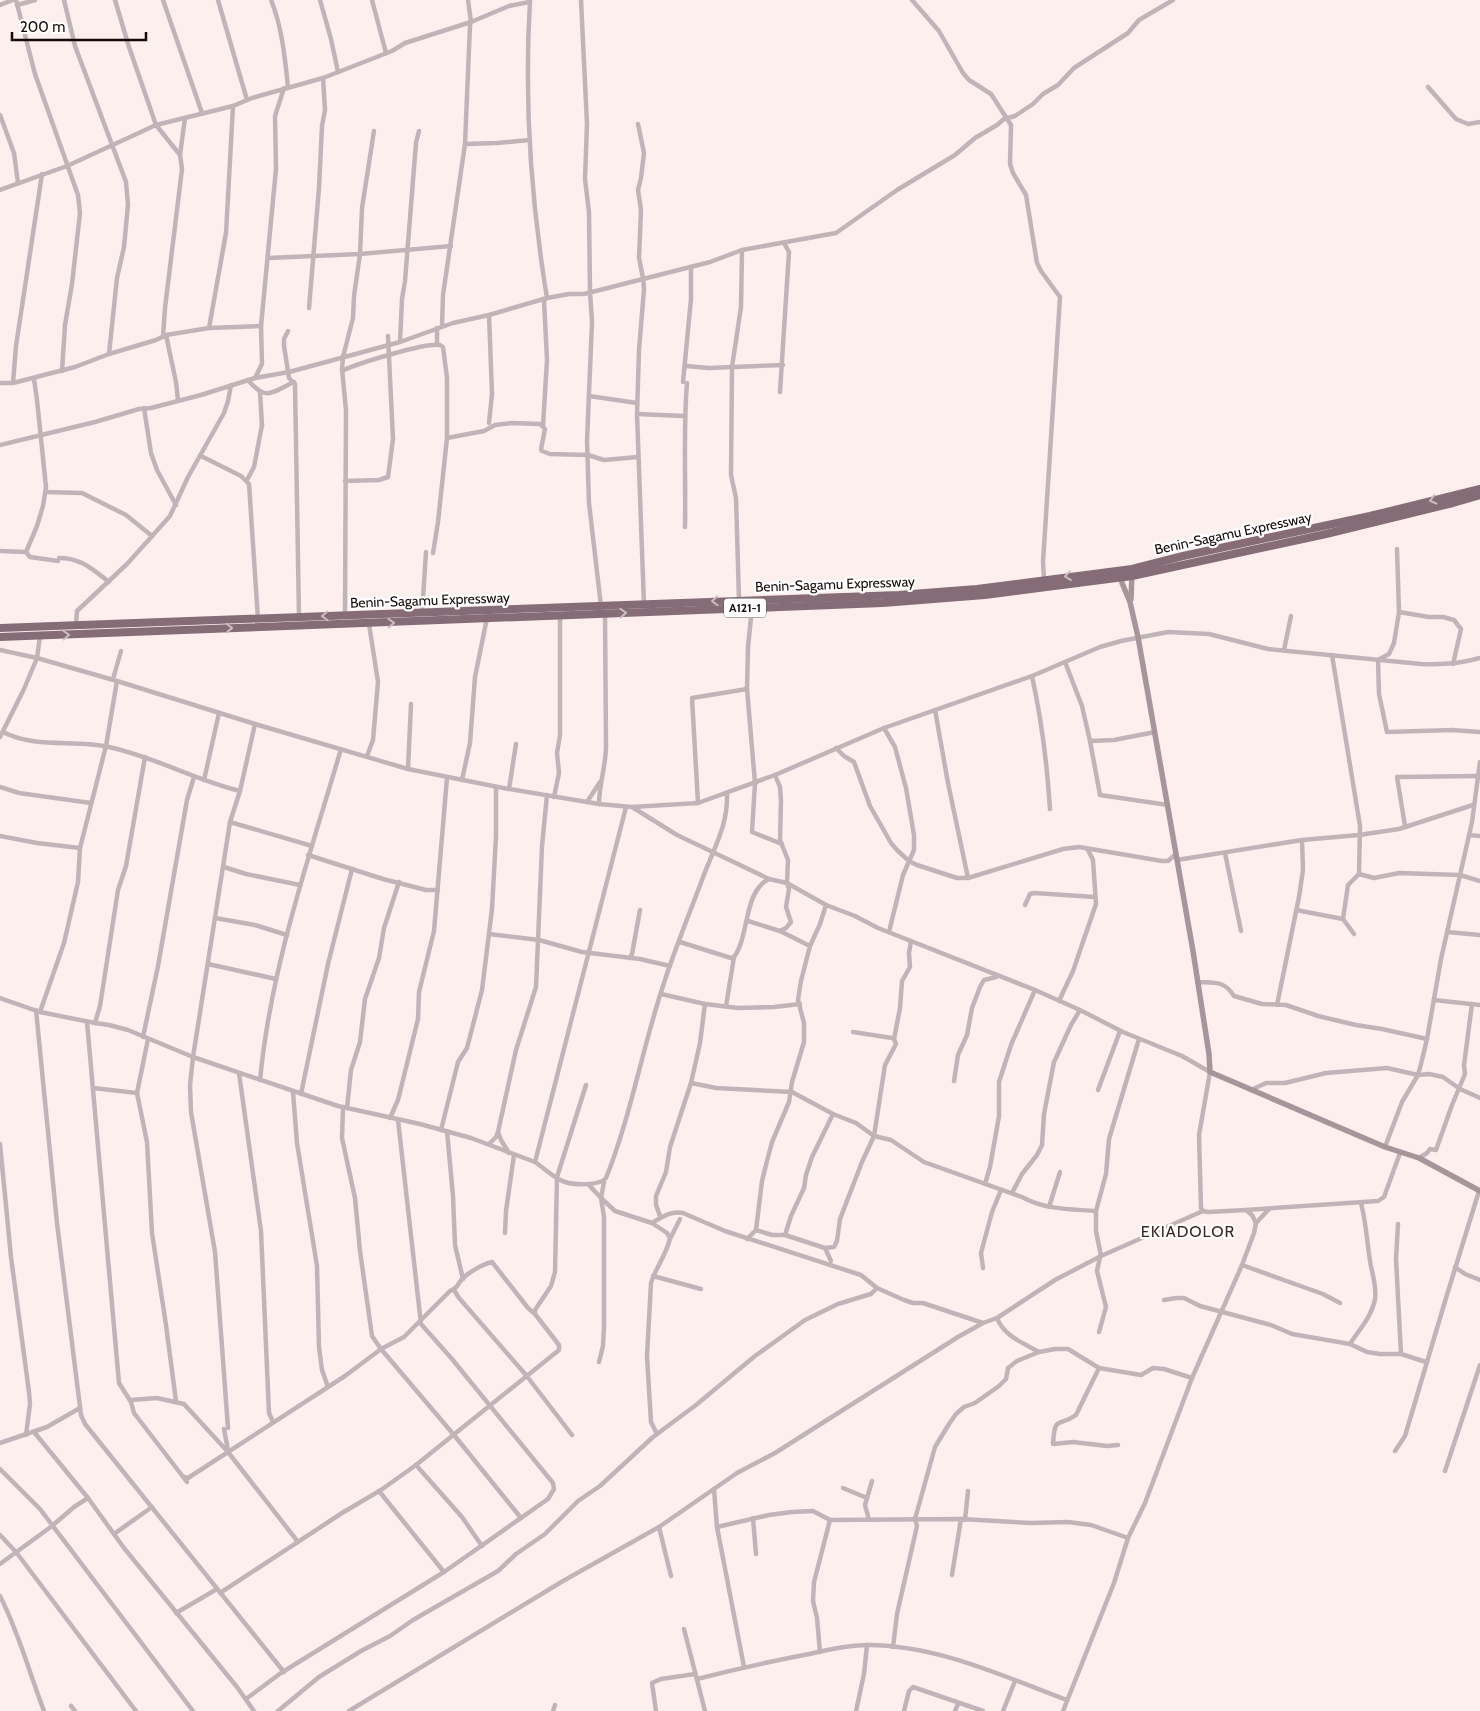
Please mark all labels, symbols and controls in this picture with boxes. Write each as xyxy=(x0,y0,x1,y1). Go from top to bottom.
scale bar xyxy=(12,10,146,42)
text: 200 m xyxy=(20,18,65,36)
one-way arrow xyxy=(1429,495,1437,505)
street label: Benin-Sagamu Expressway xyxy=(1153,508,1313,558)
one-way arrow xyxy=(1064,570,1072,581)
street label: Benin-Sagamu Expressway xyxy=(755,572,915,596)
street label: Benin-Sagamu Expressway xyxy=(350,588,510,612)
one-way arrow xyxy=(710,596,718,606)
road number: A121-1 xyxy=(724,598,766,618)
one-way arrow xyxy=(620,608,628,618)
one-way arrow xyxy=(321,611,329,622)
one-way arrow xyxy=(388,618,395,628)
one-way arrow xyxy=(225,623,233,634)
one-way arrow xyxy=(62,629,70,640)
district label: EKIADOLOR xyxy=(1141,1222,1235,1241)

